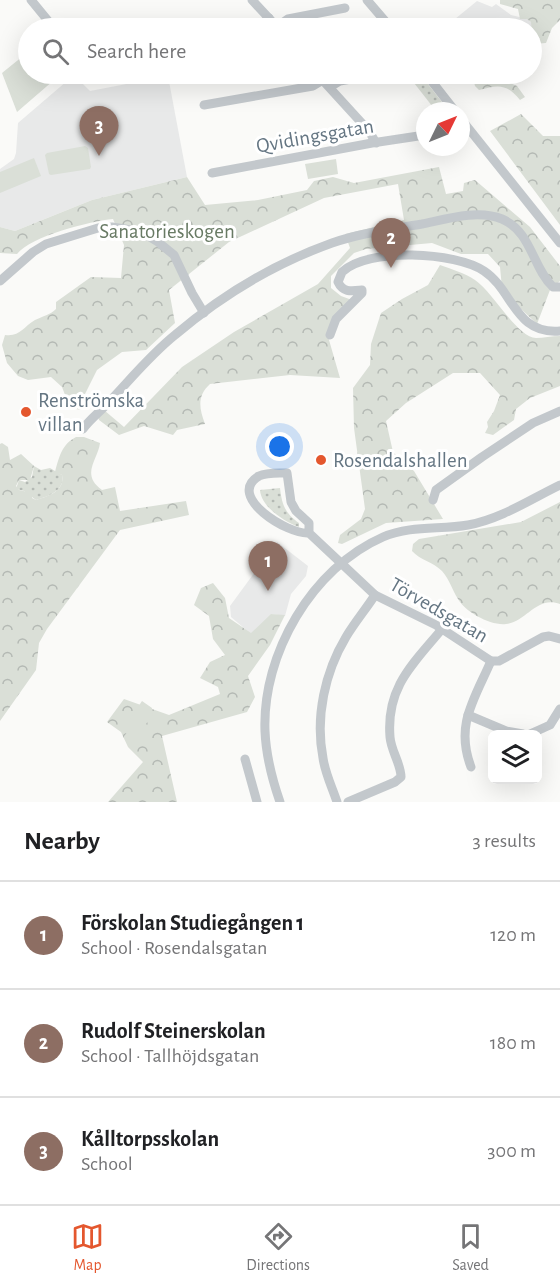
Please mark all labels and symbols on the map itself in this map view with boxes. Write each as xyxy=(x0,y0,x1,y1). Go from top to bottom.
north arrow xyxy=(416,102,470,156)
pin: 3 xyxy=(80,106,118,156)
street label: Qvidingsgatan xyxy=(255,115,375,157)
pin: 2 xyxy=(372,218,410,268)
park label: Sanatorieskogen xyxy=(99,221,235,242)
place label: Renströmska villan xyxy=(38,390,144,435)
marker: Renströmska villan xyxy=(19,405,33,419)
your location xyxy=(265,432,294,461)
place label: Rosendalshallen xyxy=(333,450,468,471)
marker: Rosendalshallen xyxy=(314,453,328,467)
pin: 1 xyxy=(248,542,288,591)
street label: Törvedsgatan xyxy=(386,573,492,647)

